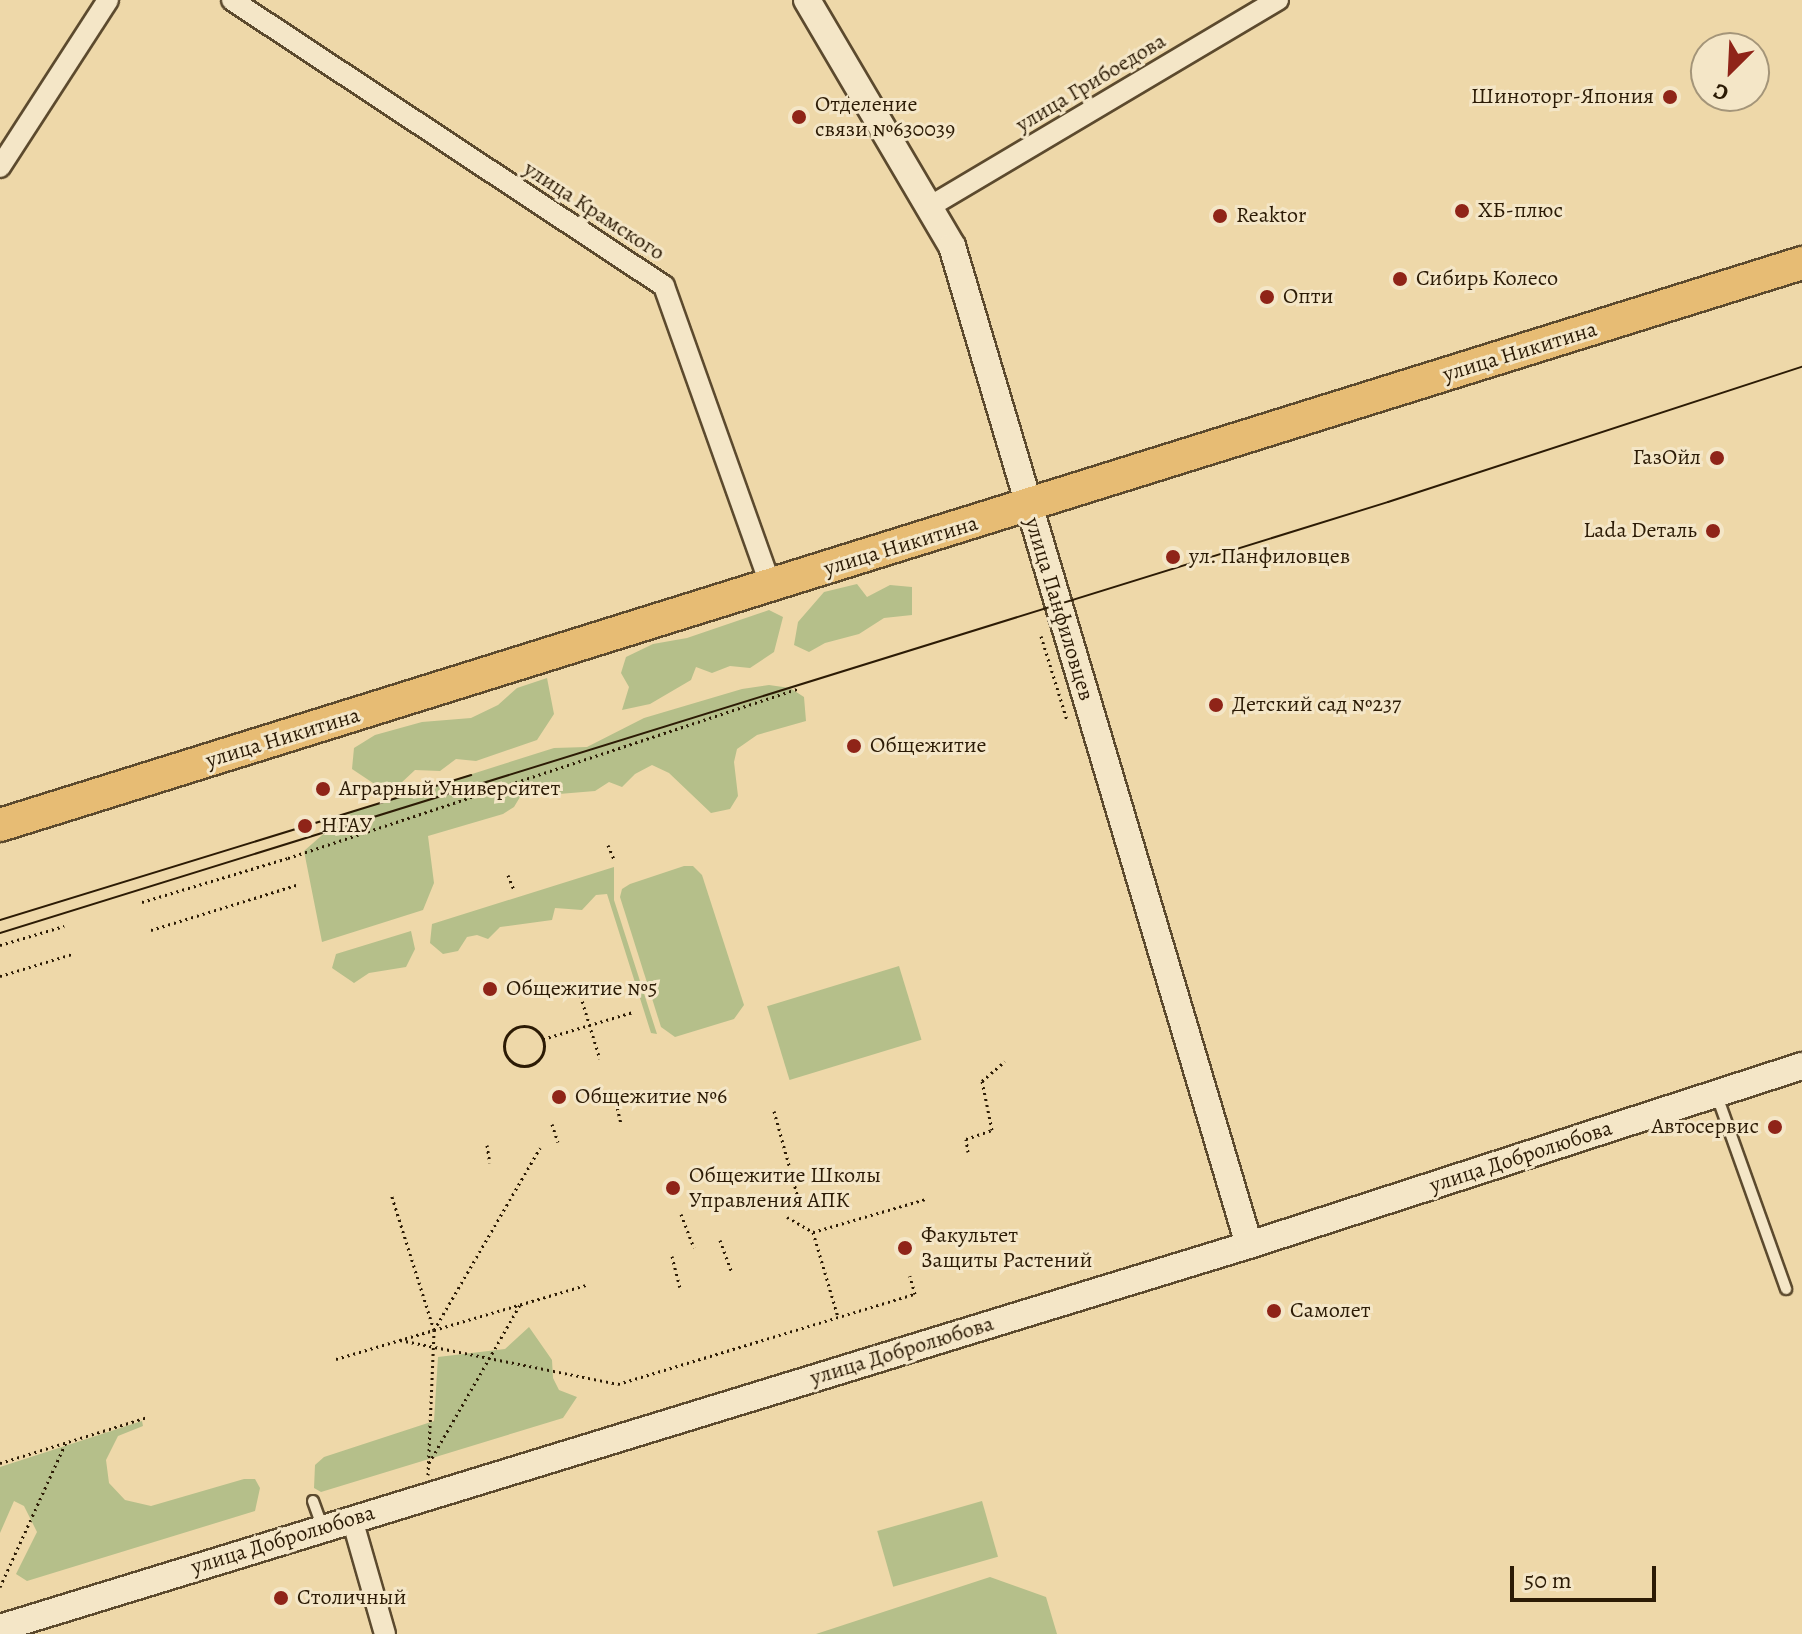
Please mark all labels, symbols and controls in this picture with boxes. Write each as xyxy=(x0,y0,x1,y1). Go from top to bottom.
street label: улица Грибоедова xyxy=(1011,28,1171,138)
north arrow xyxy=(1690,32,1770,112)
text: С xyxy=(1709,76,1733,109)
place label: Шиноторг-Япония xyxy=(1471,84,1654,110)
marker: Шиноторг-Япония xyxy=(1661,88,1679,106)
place label: Отделение связи №630039 xyxy=(815,91,955,142)
marker: Отделение связи №630039 xyxy=(790,108,808,126)
street label: улица Крамского xyxy=(519,156,669,266)
place label: ХБ-плюс xyxy=(1478,198,1563,224)
marker: ХБ-плюс xyxy=(1453,202,1471,220)
place label: Reaktor xyxy=(1236,203,1306,229)
marker: Reaktor xyxy=(1211,207,1229,225)
place label: Сибирь Колесо xyxy=(1416,266,1558,292)
marker: Сибирь Колесо xyxy=(1391,270,1409,288)
place label: Опти xyxy=(1283,284,1333,310)
marker: Опти xyxy=(1258,288,1276,306)
street label: улица Никитина xyxy=(1440,316,1600,388)
place label: ГазОйл xyxy=(1633,445,1701,471)
marker: ГазОйл xyxy=(1708,449,1726,467)
street label: улица Никитина xyxy=(821,510,981,582)
street label: улица Панфиловцев xyxy=(1019,514,1099,704)
place label: Lada Dеталь xyxy=(1583,518,1697,544)
marker: Lada Dеталь xyxy=(1704,522,1722,540)
place label: ул. Панфиловцев xyxy=(1189,544,1351,570)
marker: ул. Панфиловцев xyxy=(1164,548,1182,566)
place label: Детский сад №237 xyxy=(1232,692,1401,718)
marker: Детский сад №237 xyxy=(1207,696,1225,714)
street label: улица Никитина xyxy=(203,702,363,774)
place label: Общежитие xyxy=(870,733,987,759)
marker: Общежитие xyxy=(845,737,863,755)
place label: Аграрный Университет xyxy=(339,776,560,802)
marker: Аграрный Университет xyxy=(314,780,332,798)
place label: НГАУ xyxy=(321,813,372,839)
marker: НГАУ xyxy=(296,817,314,835)
place label: Общежитие №5 xyxy=(506,976,657,1002)
marker: Общежитие №5 xyxy=(481,980,499,998)
place label: Общежитие №6 xyxy=(575,1084,727,1110)
marker: Общежитие №6 xyxy=(550,1088,568,1106)
place label: Автосервис xyxy=(1652,1114,1759,1140)
street label: улица Добролюбова xyxy=(1426,1115,1616,1199)
marker: Автосервис xyxy=(1766,1118,1784,1136)
place label: Общежитие Школы Управления АПК xyxy=(689,1162,881,1214)
marker: Общежитие Школы Управления АПК xyxy=(664,1179,682,1197)
place label: Факультет Защиты Растений xyxy=(921,1222,1092,1274)
marker: Факультет Защиты Растений xyxy=(896,1239,914,1257)
place label: Самолет xyxy=(1290,1298,1371,1324)
marker: Самолет xyxy=(1265,1302,1283,1320)
street label: улица Добролюбова xyxy=(807,1311,997,1391)
street label: улица Добролюбова xyxy=(188,1500,378,1580)
scale bar xyxy=(1514,1550,1660,1600)
text: 50 m xyxy=(1524,1564,1572,1596)
place label: Столичный xyxy=(297,1585,406,1611)
marker: Столичный xyxy=(272,1589,290,1607)

